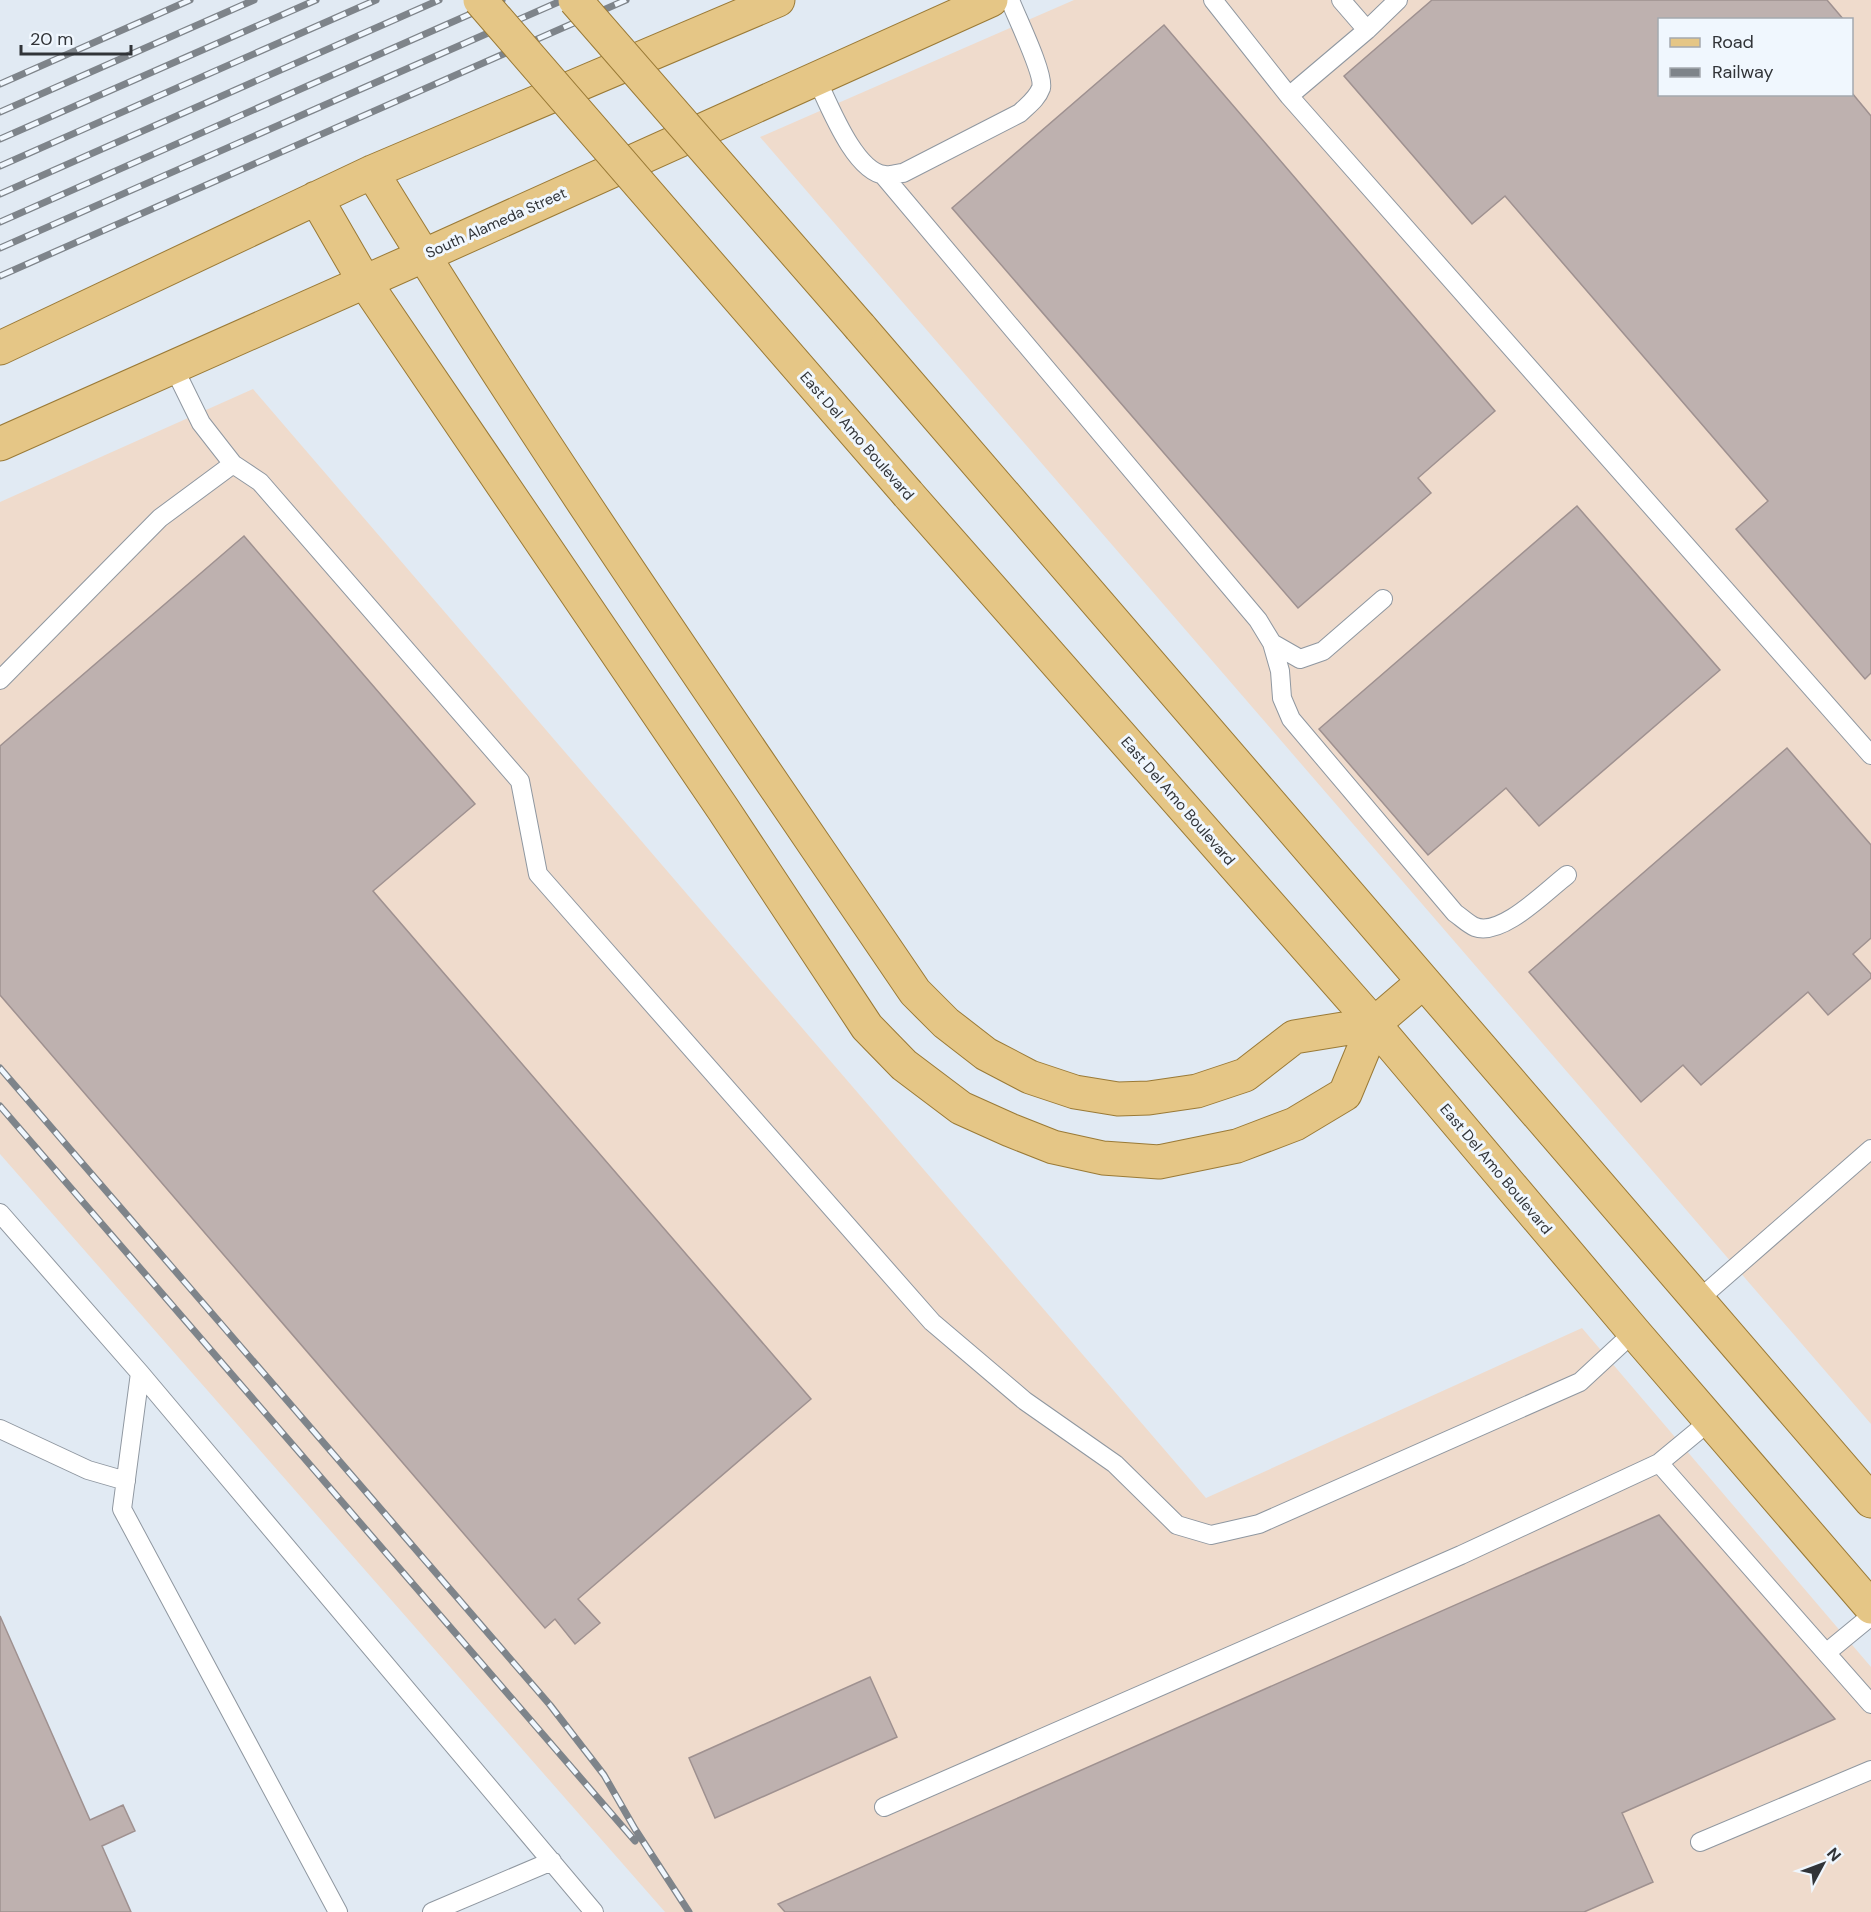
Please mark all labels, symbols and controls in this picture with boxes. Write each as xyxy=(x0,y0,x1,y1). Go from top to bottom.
scale bar xyxy=(21,18,130,56)
legend xyxy=(1658,18,1853,96)
text: 20 m xyxy=(30,27,73,51)
text: Road xyxy=(1712,30,1754,54)
text: Railway xyxy=(1712,60,1774,84)
street label: South Alameda Street xyxy=(422,183,570,263)
street label: East Del Amo Boulevard xyxy=(795,367,919,505)
street label: East Del Amo Boulevard xyxy=(1116,732,1240,870)
street label: East Del Amo Boulevard xyxy=(1435,1100,1557,1238)
north arrow xyxy=(1793,1834,1853,1894)
text: N xyxy=(1822,1843,1846,1866)

